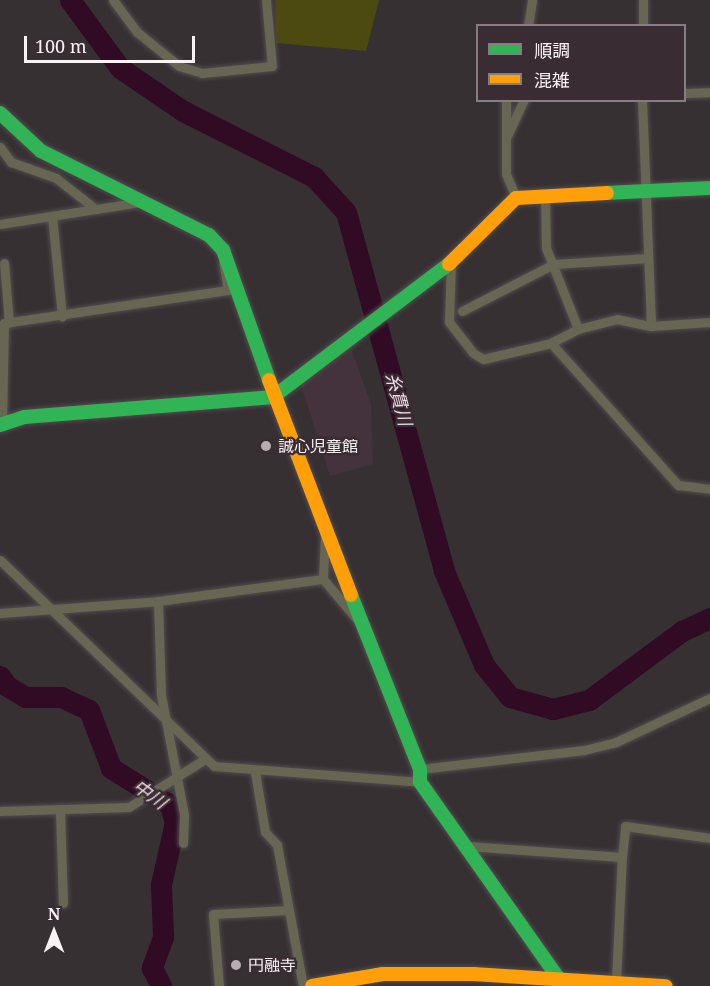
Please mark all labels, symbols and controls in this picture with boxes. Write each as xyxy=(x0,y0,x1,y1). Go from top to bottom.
scale bar xyxy=(27,24,198,62)
legend xyxy=(476,24,686,102)
text: 100 m xyxy=(35,34,87,58)
text: 順調 xyxy=(534,38,570,62)
text: 混雑 xyxy=(534,68,570,92)
water label: 糸貫川 xyxy=(382,370,416,428)
place label: 誠心児童館 xyxy=(278,436,358,456)
marker: 誠心児童館 xyxy=(259,439,273,453)
water label: 中川 xyxy=(129,775,171,813)
north arrow xyxy=(24,902,84,962)
text: N xyxy=(48,903,60,925)
place label: 円融寺 xyxy=(248,955,296,975)
marker: 円融寺 xyxy=(229,958,243,972)

